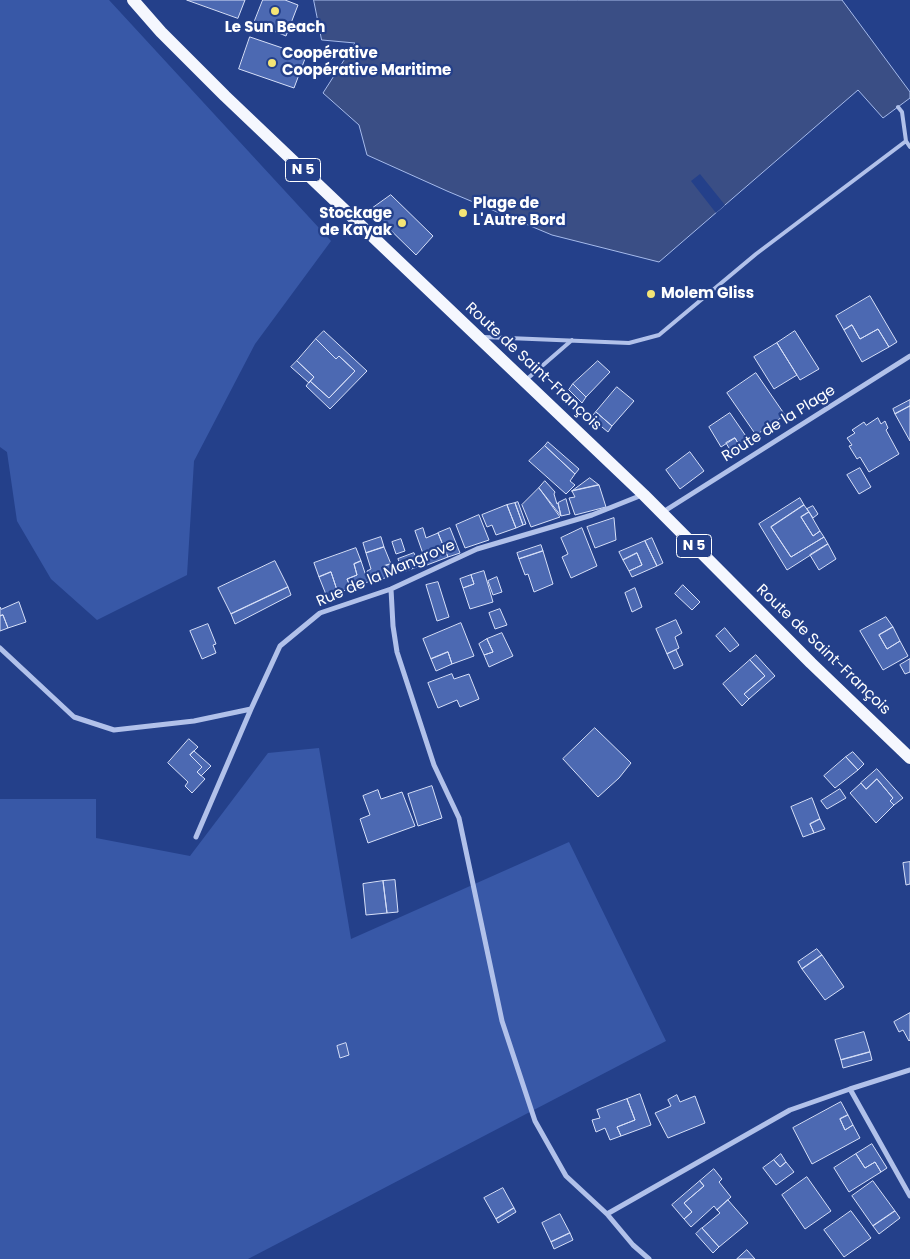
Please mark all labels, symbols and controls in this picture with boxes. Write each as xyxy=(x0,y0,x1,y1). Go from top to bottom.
marker: Le Sun Beach xyxy=(269,5,281,17)
place label: Le Sun Beach xyxy=(225,19,325,37)
place label: Coopérative Coopérative Maritime xyxy=(282,45,451,80)
marker: Coopérative Coopérative Maritime xyxy=(266,57,278,69)
road number: N 5 xyxy=(286,158,320,182)
place label: Plage de L'Autre Bord xyxy=(473,195,566,230)
place label: Stockage de Kayak xyxy=(319,205,392,240)
marker: Plage de L'Autre Bord xyxy=(457,207,469,219)
marker: Stockage de Kayak xyxy=(396,217,408,229)
place label: Molem Gliss xyxy=(661,285,754,303)
marker: Molem Gliss xyxy=(645,288,657,300)
street label: Route de Saint-François xyxy=(461,299,605,435)
street label: Route de la Plage xyxy=(719,382,839,466)
road number: N 5 xyxy=(676,534,712,558)
street label: Rue de la Mangrove xyxy=(314,537,458,611)
street label: Route de Saint-François xyxy=(752,581,894,719)

